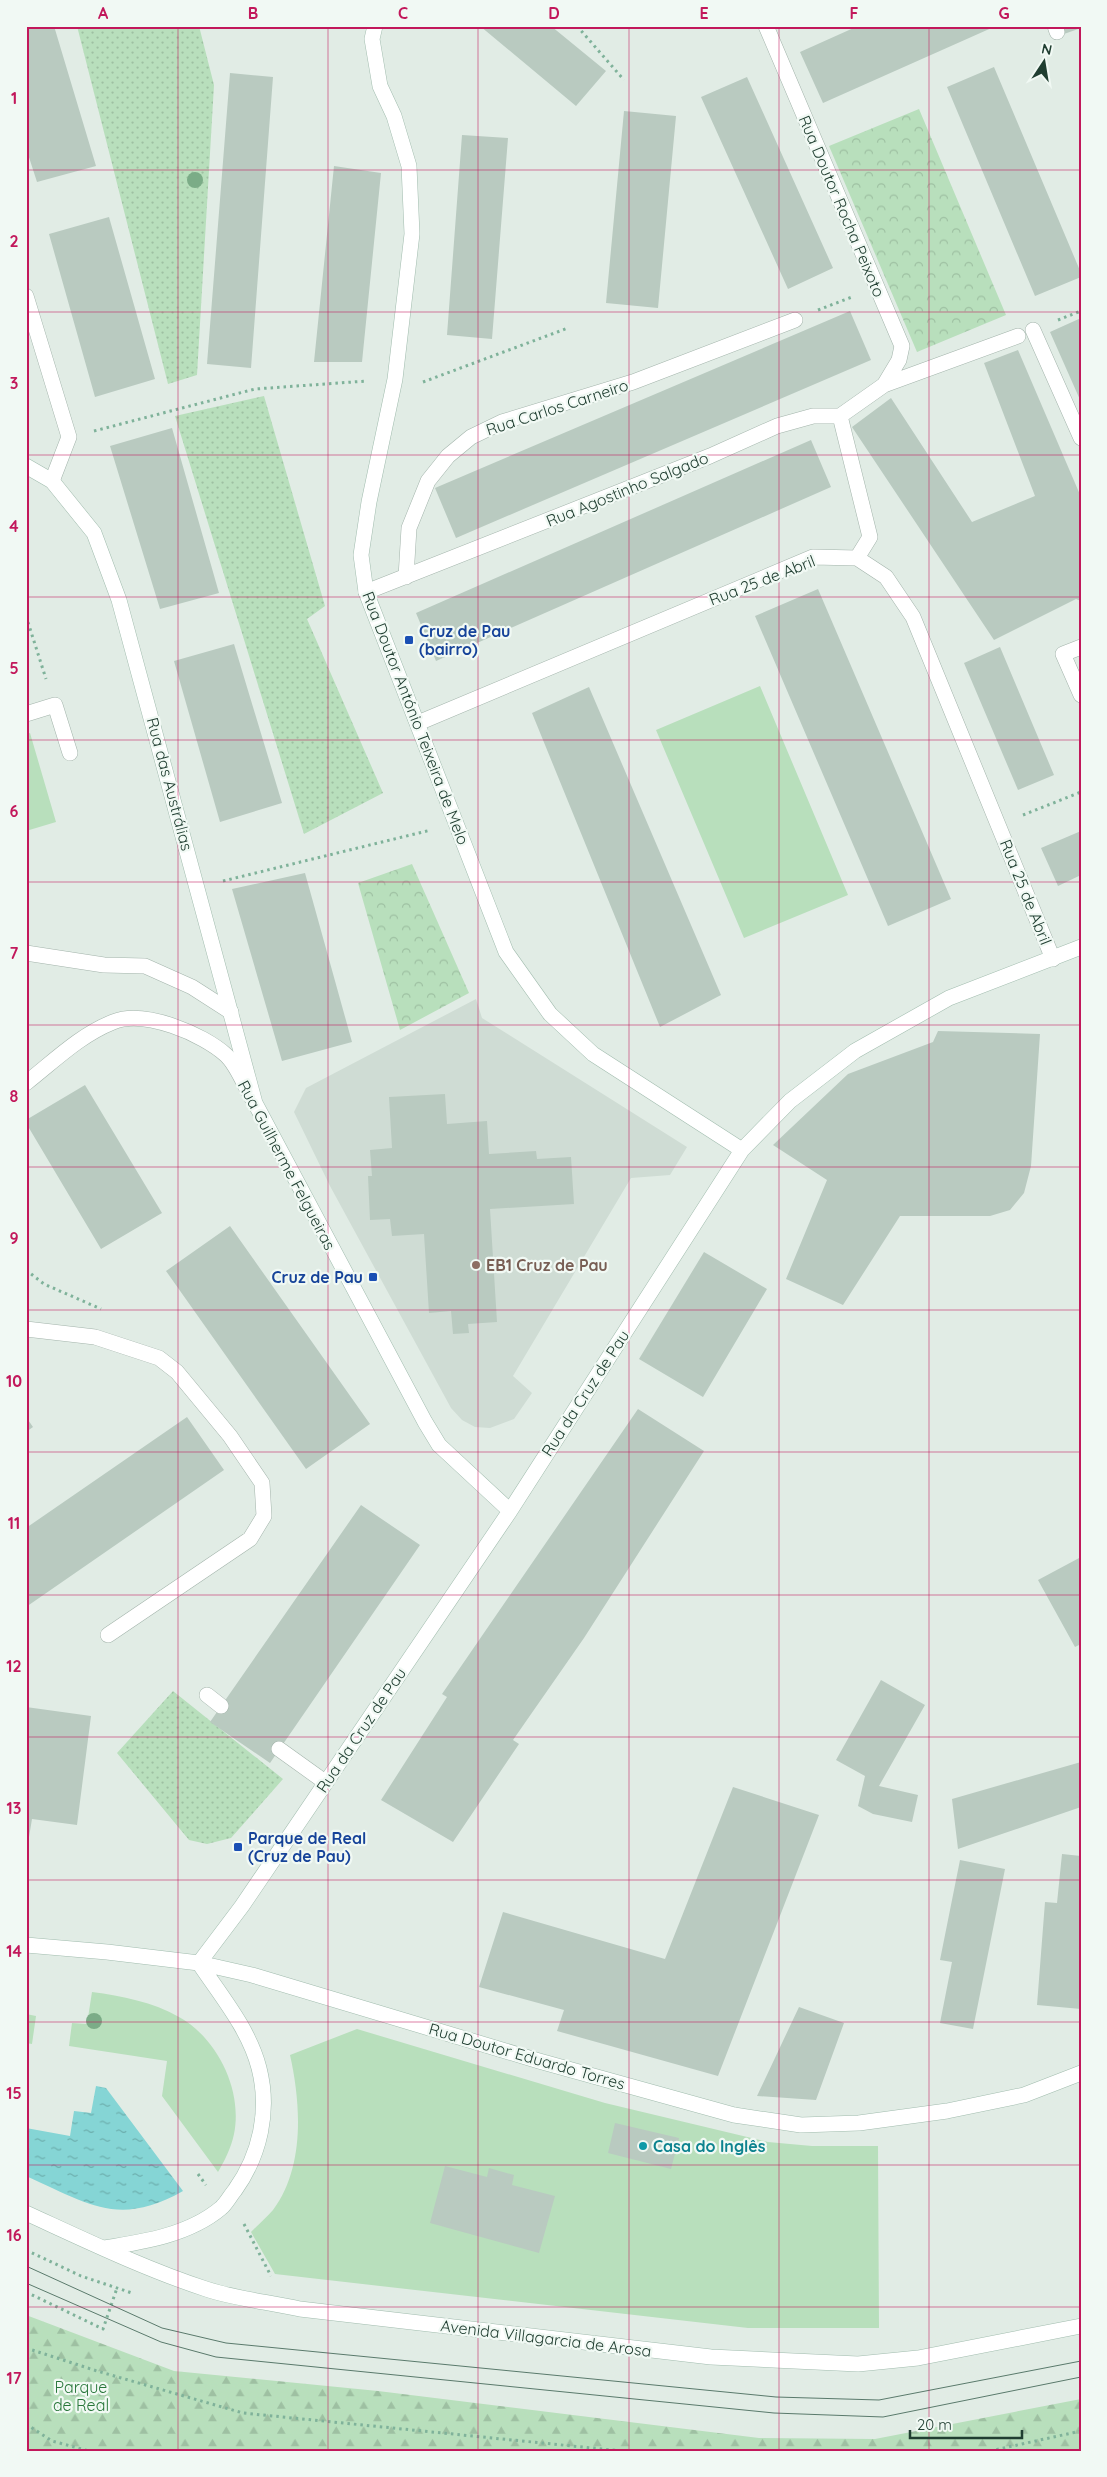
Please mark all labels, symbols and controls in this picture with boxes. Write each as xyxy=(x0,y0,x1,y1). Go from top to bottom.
text: A xyxy=(98,3,109,23)
text: B xyxy=(248,3,258,23)
text: C xyxy=(398,3,408,23)
text: D xyxy=(548,3,560,23)
text: E xyxy=(699,3,709,23)
text: F xyxy=(850,3,859,23)
text: G xyxy=(998,3,1010,23)
north arrow xyxy=(1020,38,1070,88)
text: N xyxy=(1040,39,1054,59)
text: 1 xyxy=(11,88,17,108)
street label: Rua Doutor Rocha Peixoto xyxy=(795,112,889,300)
text: 2 xyxy=(9,231,19,251)
text: 3 xyxy=(10,373,18,393)
street label: Rua Carlos Carneiro xyxy=(483,375,631,439)
street label: Rua Agostinho Salgado xyxy=(543,447,711,531)
text: 4 xyxy=(9,516,19,536)
street label: Rua 25 de Abril xyxy=(706,551,818,609)
street label: Rua Doutor António Teixeira de Melo xyxy=(358,588,474,848)
place label: Cruz de Pau (bairro) xyxy=(419,621,510,659)
marker: Cruz de Pau (bairro) xyxy=(403,634,415,646)
text: 5 xyxy=(9,658,19,678)
street label: Rua das Austrálias xyxy=(143,715,197,853)
text: 6 xyxy=(10,801,19,821)
street label: Rua 25 de Abril xyxy=(996,836,1056,948)
text: 7 xyxy=(10,943,19,963)
street label: Rua Guilherme Felgueiras xyxy=(234,1077,340,1253)
text: 8 xyxy=(10,1086,19,1106)
text: 9 xyxy=(9,1228,19,1248)
place label: EB1 Cruz de Pau xyxy=(486,1255,608,1275)
marker: EB1 Cruz de Pau xyxy=(470,1259,482,1271)
place label: Cruz de Pau xyxy=(272,1267,363,1287)
marker: Cruz de Pau xyxy=(367,1271,379,1283)
street label: Rua da Cruz de Pau xyxy=(537,1326,633,1460)
text: 10 xyxy=(6,1371,22,1391)
text: 11 xyxy=(8,1513,20,1533)
text: 12 xyxy=(6,1656,22,1676)
street label: Rua da Cruz de Pau xyxy=(312,1664,410,1796)
text: 13 xyxy=(7,1798,21,1818)
place label: Parque de Real (Cruz de Pau) xyxy=(248,1828,366,1866)
marker: Parque de Real (Cruz de Pau) xyxy=(232,1841,244,1853)
text: 14 xyxy=(6,1941,22,1961)
street label: Rua Doutor Eduardo Torres xyxy=(427,2018,627,2094)
text: 15 xyxy=(6,2083,22,2103)
place label: Casa do Inglês xyxy=(653,2136,766,2156)
marker: Casa do Inglês xyxy=(637,2140,649,2152)
text: 16 xyxy=(6,2225,22,2245)
street label: Avenida Villagarcia de Arosa xyxy=(439,2315,653,2361)
text: 17 xyxy=(6,2368,22,2388)
park label: Parque de Real xyxy=(53,2377,109,2415)
scale bar xyxy=(910,2407,1022,2439)
text: 20 m xyxy=(917,2415,952,2434)

